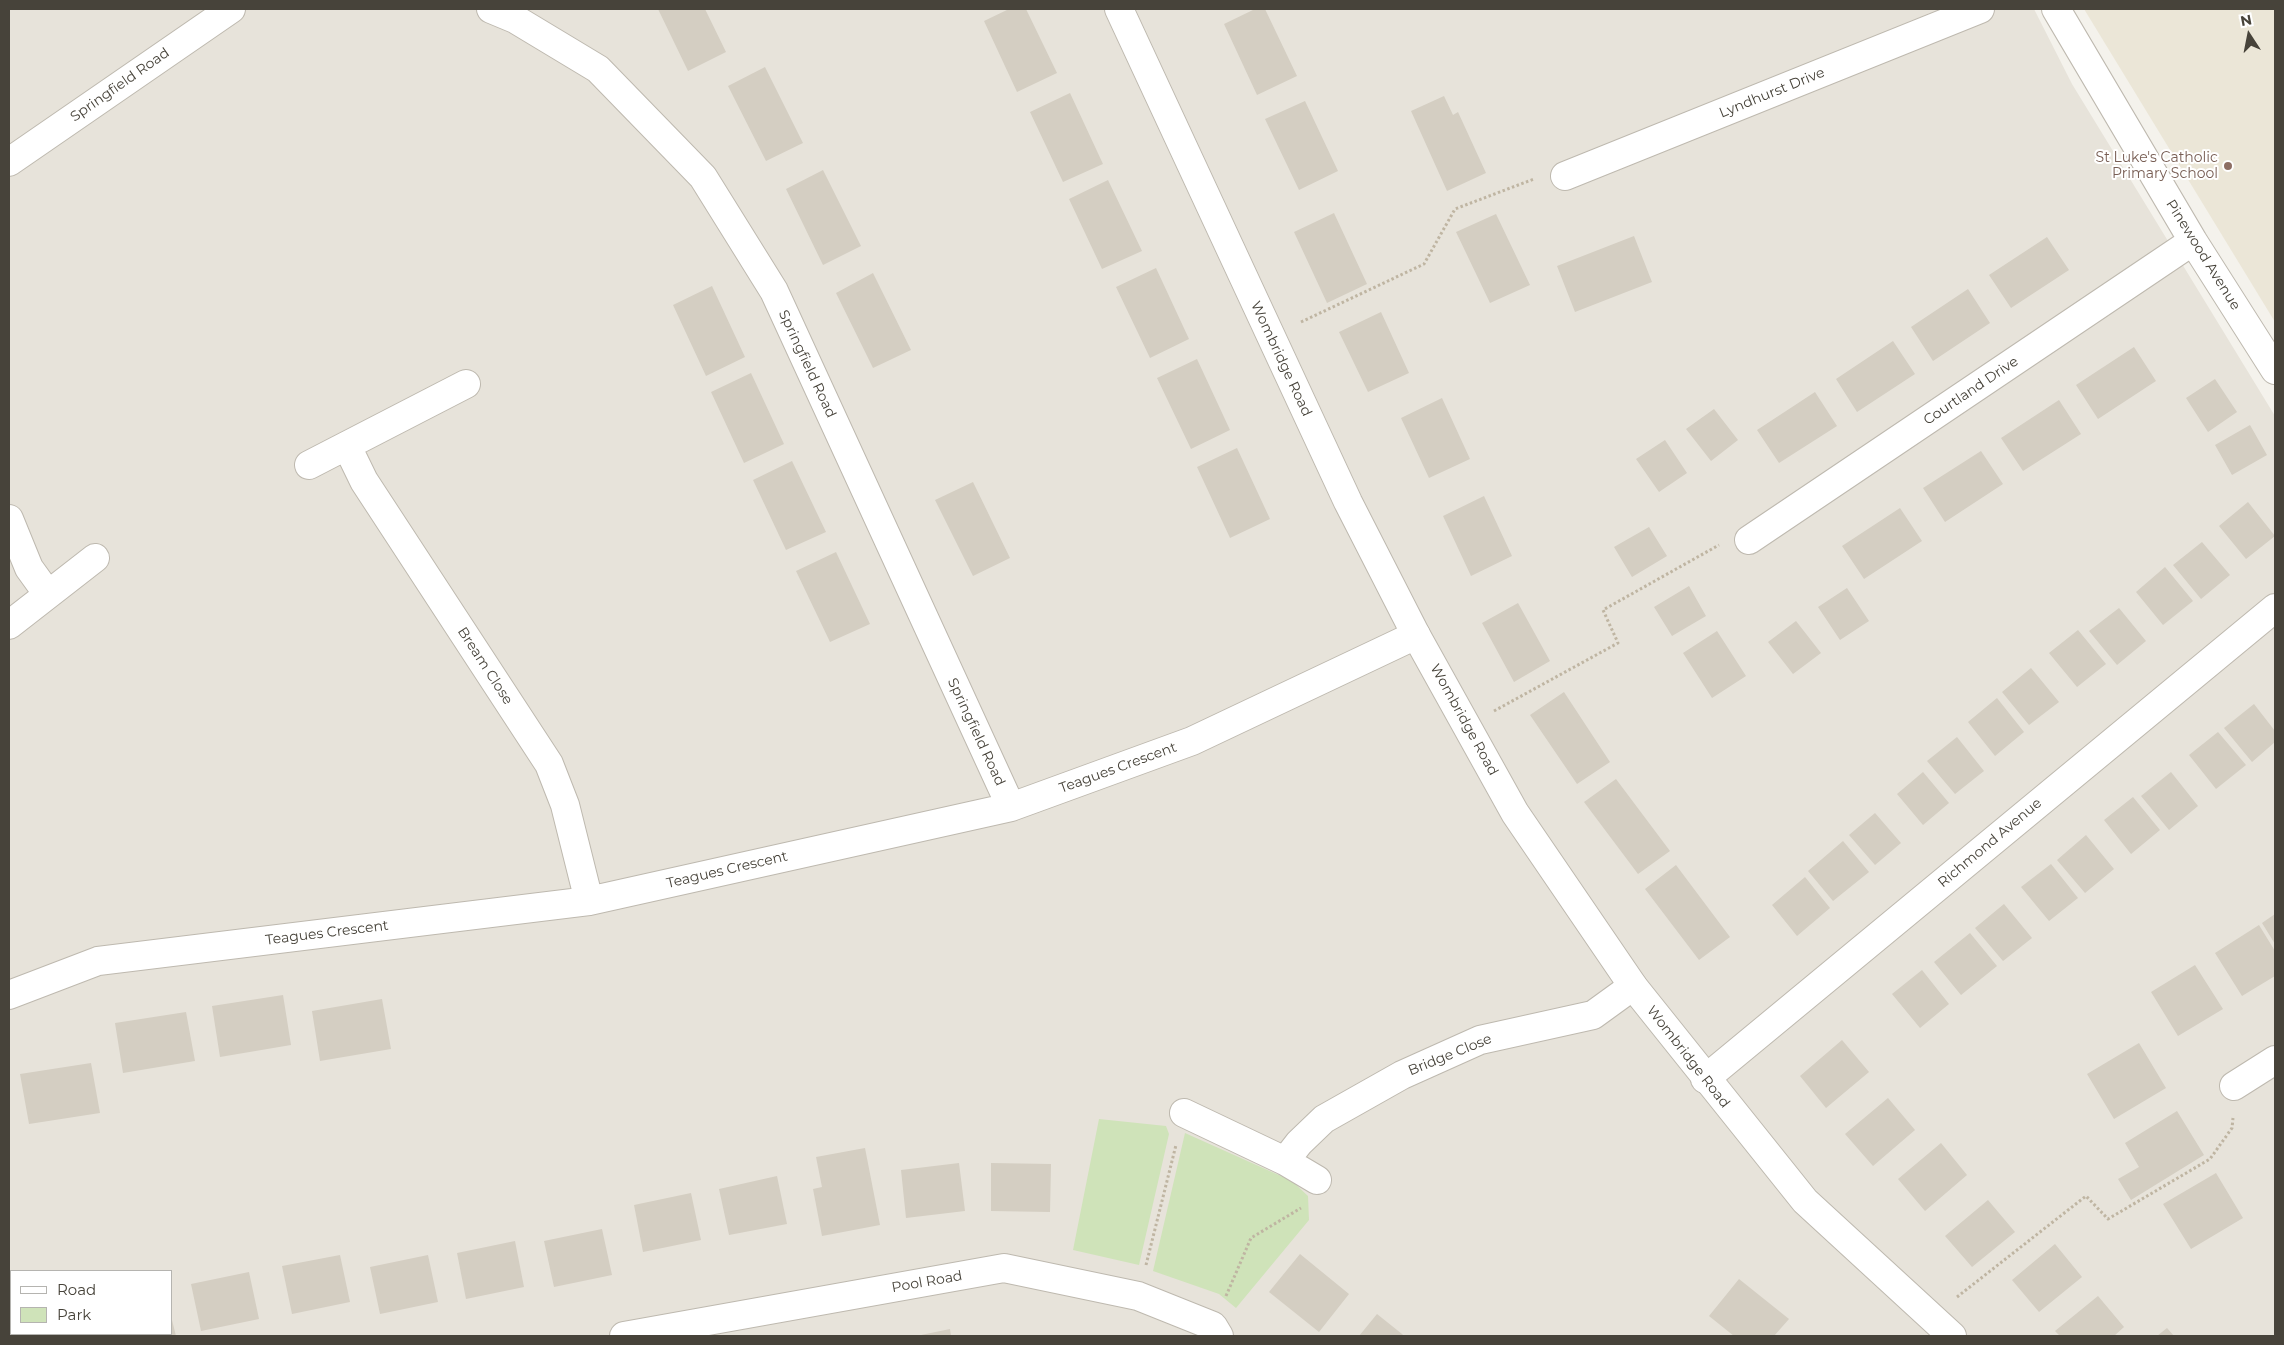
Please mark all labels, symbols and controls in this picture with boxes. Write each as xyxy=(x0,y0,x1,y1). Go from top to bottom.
north arrow xyxy=(2224,10,2274,60)
text: N xyxy=(2239,10,2253,30)
street label: Springfield Road xyxy=(67,45,173,125)
street label: Lyndhurst Drive xyxy=(1717,64,1827,122)
place label: St Luke's Catholic Primary School xyxy=(2096,150,2218,182)
marker: St Luke's Catholic Primary School xyxy=(2222,160,2234,172)
street label: Pinewood Avenue xyxy=(2162,197,2244,313)
street label: Wombridge Road xyxy=(1247,299,1315,419)
street label: Springfield Road xyxy=(775,307,839,421)
street label: Courtland Drive xyxy=(1920,353,2022,429)
street label: Bream Close xyxy=(454,624,516,708)
street label: Wombridge Road xyxy=(1426,661,1502,779)
street label: Springfield Road xyxy=(944,675,1008,789)
street label: Teagues Crescent xyxy=(1057,739,1179,797)
street label: Richmond Avenue xyxy=(1935,795,2045,891)
street label: Teagues Crescent xyxy=(665,848,789,892)
street label: Teagues Crescent xyxy=(265,917,389,949)
street label: Wombridge Road xyxy=(1643,1003,1733,1111)
street label: Bridge Close xyxy=(1406,1031,1494,1079)
street label: Pool Road xyxy=(890,1268,964,1296)
legend xyxy=(10,1270,172,1335)
text: Road xyxy=(57,1280,96,1299)
text: Park xyxy=(57,1305,91,1324)

